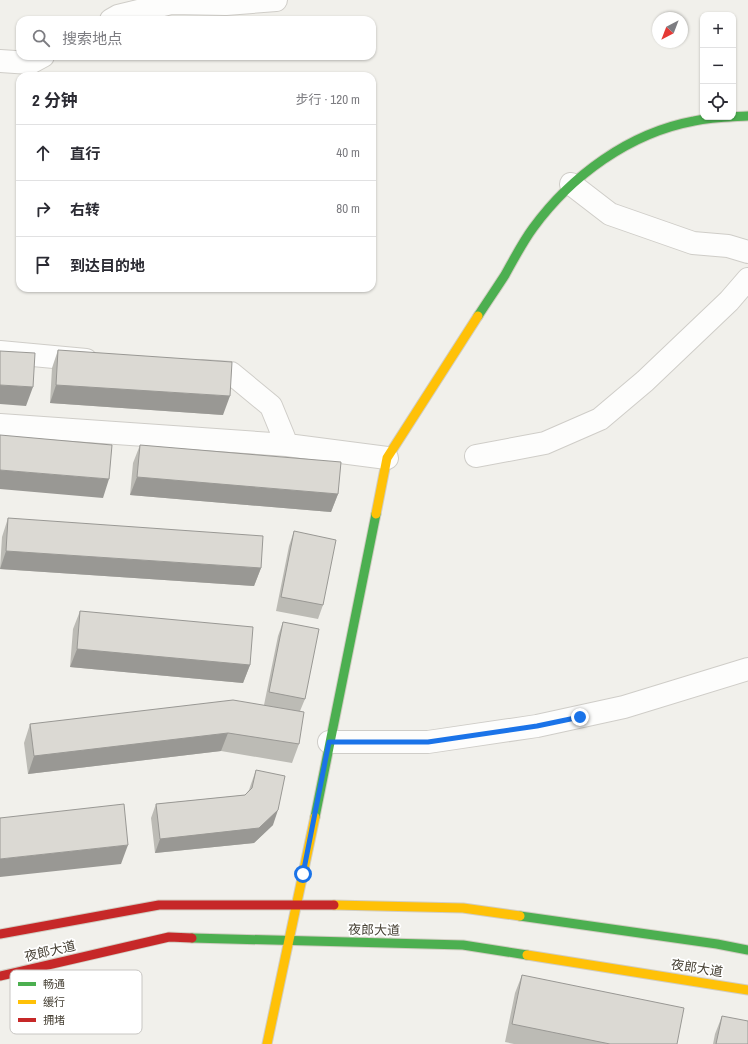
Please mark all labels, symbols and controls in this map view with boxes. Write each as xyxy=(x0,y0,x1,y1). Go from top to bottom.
north arrow xyxy=(652,12,688,48)
map controls xyxy=(700,12,736,120)
button: + xyxy=(700,12,736,48)
search box xyxy=(16,16,376,60)
icon: search xyxy=(30,27,52,49)
text: 搜索地点 xyxy=(62,28,122,49)
button: − xyxy=(700,48,736,84)
button: locate xyxy=(700,84,736,120)
text: 2 分钟 xyxy=(32,88,78,111)
text: 步行 · 120 m xyxy=(295,91,360,108)
icon: ahead xyxy=(32,142,54,164)
text: 直行 xyxy=(70,143,100,164)
text: 40 m xyxy=(336,144,360,161)
icon: right xyxy=(32,198,54,220)
text: 右转 xyxy=(70,199,100,220)
text: 80 m xyxy=(336,200,360,217)
icon: arrive xyxy=(32,254,54,276)
text: 到达目的地 xyxy=(70,255,145,276)
route end xyxy=(571,708,589,726)
route start xyxy=(294,865,312,883)
street label: 夜郎大道 xyxy=(348,921,400,939)
street label: 夜郎大道 xyxy=(23,937,77,965)
street label: 夜郎大道 xyxy=(670,956,724,980)
legend xyxy=(10,970,142,1034)
text: 畅通 xyxy=(43,977,65,991)
text: 缓行 xyxy=(43,995,65,1009)
text: 拥堵 xyxy=(43,1013,65,1027)

